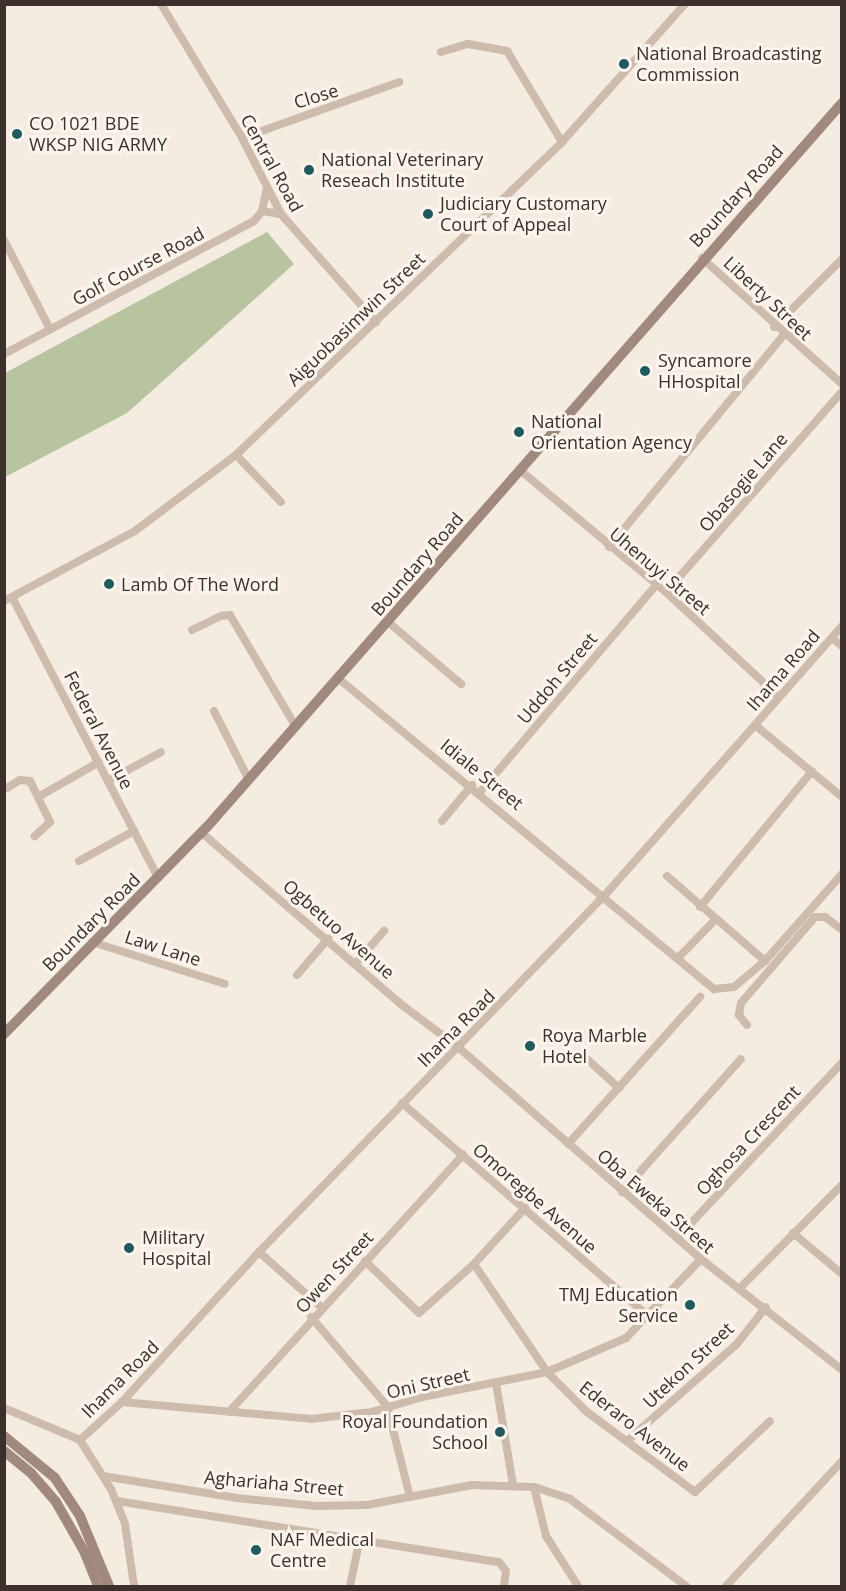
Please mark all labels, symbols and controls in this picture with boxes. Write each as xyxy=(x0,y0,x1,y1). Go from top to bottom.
place label: National Broadcasting Commission xyxy=(636,43,821,86)
marker: National Broadcasting Commission xyxy=(617,57,631,71)
street label: Close xyxy=(291,79,341,113)
street label: Central Road xyxy=(236,110,308,216)
place label: CO 1021 BDE WKSP NIG ARMY xyxy=(29,113,167,156)
marker: CO 1021 BDE WKSP NIG ARMY xyxy=(10,127,24,141)
street label: Boundary Road xyxy=(685,141,787,251)
place label: National Veterinary Reseach Institute xyxy=(321,149,483,192)
marker: National Veterinary Reseach Institute xyxy=(302,163,316,177)
place label: Judiciary Customary Court of Appeal xyxy=(440,193,607,236)
marker: Judiciary Customary Court of Appeal xyxy=(421,207,435,221)
street label: Golf Course Road xyxy=(68,222,208,310)
street label: Aiguobasimwin Street xyxy=(283,248,429,390)
street label: Liberty Street xyxy=(719,252,817,344)
place label: Syncamore HHospital xyxy=(658,350,752,392)
marker: Syncamore HHospital xyxy=(636,362,654,380)
place label: National Orientation Agency xyxy=(531,411,692,454)
marker: National Orientation Agency xyxy=(512,425,526,439)
street label: Obasogie Lane xyxy=(694,428,792,536)
street label: Boundary Road xyxy=(366,508,468,620)
street label: Uhenuyi Street xyxy=(605,523,715,619)
place label: Lamb Of The Word xyxy=(121,573,279,595)
marker: Lamb Of The Word xyxy=(102,577,116,591)
street label: Ihama Road xyxy=(742,625,824,715)
street label: Uddoh Street xyxy=(513,628,601,728)
street label: Federal Avenue xyxy=(60,667,138,793)
street label: Idiale Street xyxy=(436,734,528,814)
street label: Boundary Road xyxy=(38,869,144,975)
street label: Ogbetuo Avenue xyxy=(279,875,399,983)
street label: Law Lane xyxy=(122,926,204,970)
street label: Ihama Road xyxy=(413,985,499,1071)
place label: Roya Marble Hotel xyxy=(542,1025,647,1068)
marker: Roya Marble Hotel xyxy=(523,1039,537,1053)
street label: Oghosa Crescent xyxy=(692,1081,804,1199)
street label: Omoregbe Avenue xyxy=(469,1138,601,1258)
street label: Oba Eweka Street xyxy=(593,1144,719,1258)
place label: Military Hospital xyxy=(142,1227,211,1270)
street label: Owen Street xyxy=(291,1227,377,1317)
marker: Military Hospital xyxy=(120,1239,138,1257)
place label: TMJ Education Service xyxy=(559,1284,678,1326)
marker: TMJ Education Service xyxy=(683,1298,697,1312)
street label: Utekon Street xyxy=(638,1318,738,1412)
street label: Ihama Road xyxy=(77,1336,163,1422)
street label: Oni Street xyxy=(384,1363,472,1403)
street label: Ederaro Avenue xyxy=(576,1376,694,1476)
place label: Royal Foundation School xyxy=(342,1411,488,1454)
marker: Royal Foundation School xyxy=(493,1425,507,1439)
street label: Aghariaha Street xyxy=(203,1466,345,1500)
place label: NAF Medical Centre xyxy=(270,1529,374,1572)
marker: NAF Medical Centre xyxy=(247,1541,265,1559)

